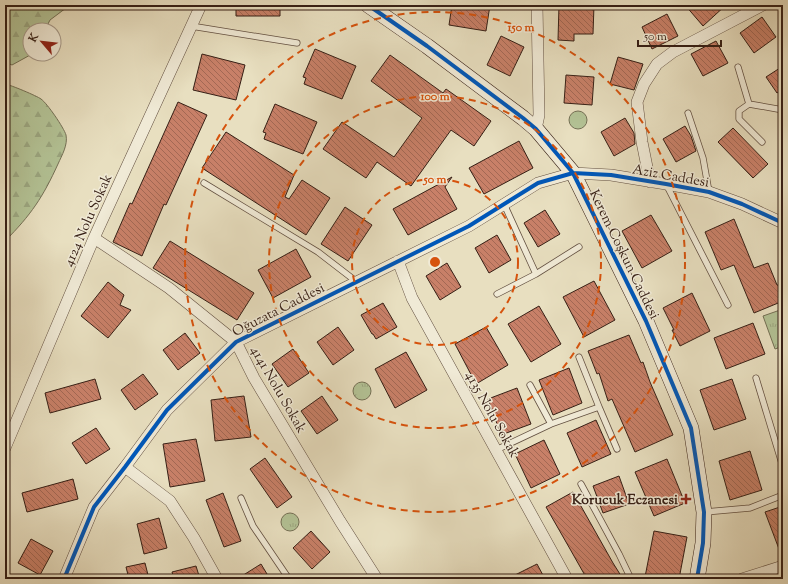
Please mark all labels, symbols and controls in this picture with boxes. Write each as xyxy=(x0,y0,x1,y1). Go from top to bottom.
text: 150 m xyxy=(506,19,535,37)
north arrow xyxy=(22,22,62,62)
scale bar xyxy=(638,22,721,48)
text: 50 m xyxy=(643,28,667,46)
text: K xyxy=(25,30,43,46)
text: 100 m xyxy=(419,88,450,106)
street label: Aziz Caddesi xyxy=(631,160,711,194)
street label: 4124 Nolu Sokak xyxy=(59,171,118,270)
text: 50 m xyxy=(423,171,447,189)
street label: Kerem Coşkun Caddesi xyxy=(583,187,663,323)
centre of rings xyxy=(428,255,442,269)
street label: Oğuzata Caddesi xyxy=(229,279,329,343)
street label: 4141 Nolu Sokak xyxy=(244,343,311,438)
street label: 4135 Nolu Sokak xyxy=(459,368,524,462)
place label: Korucuk Eczanesi xyxy=(572,491,678,511)
marker: Korucuk Eczanesi xyxy=(681,494,691,504)

